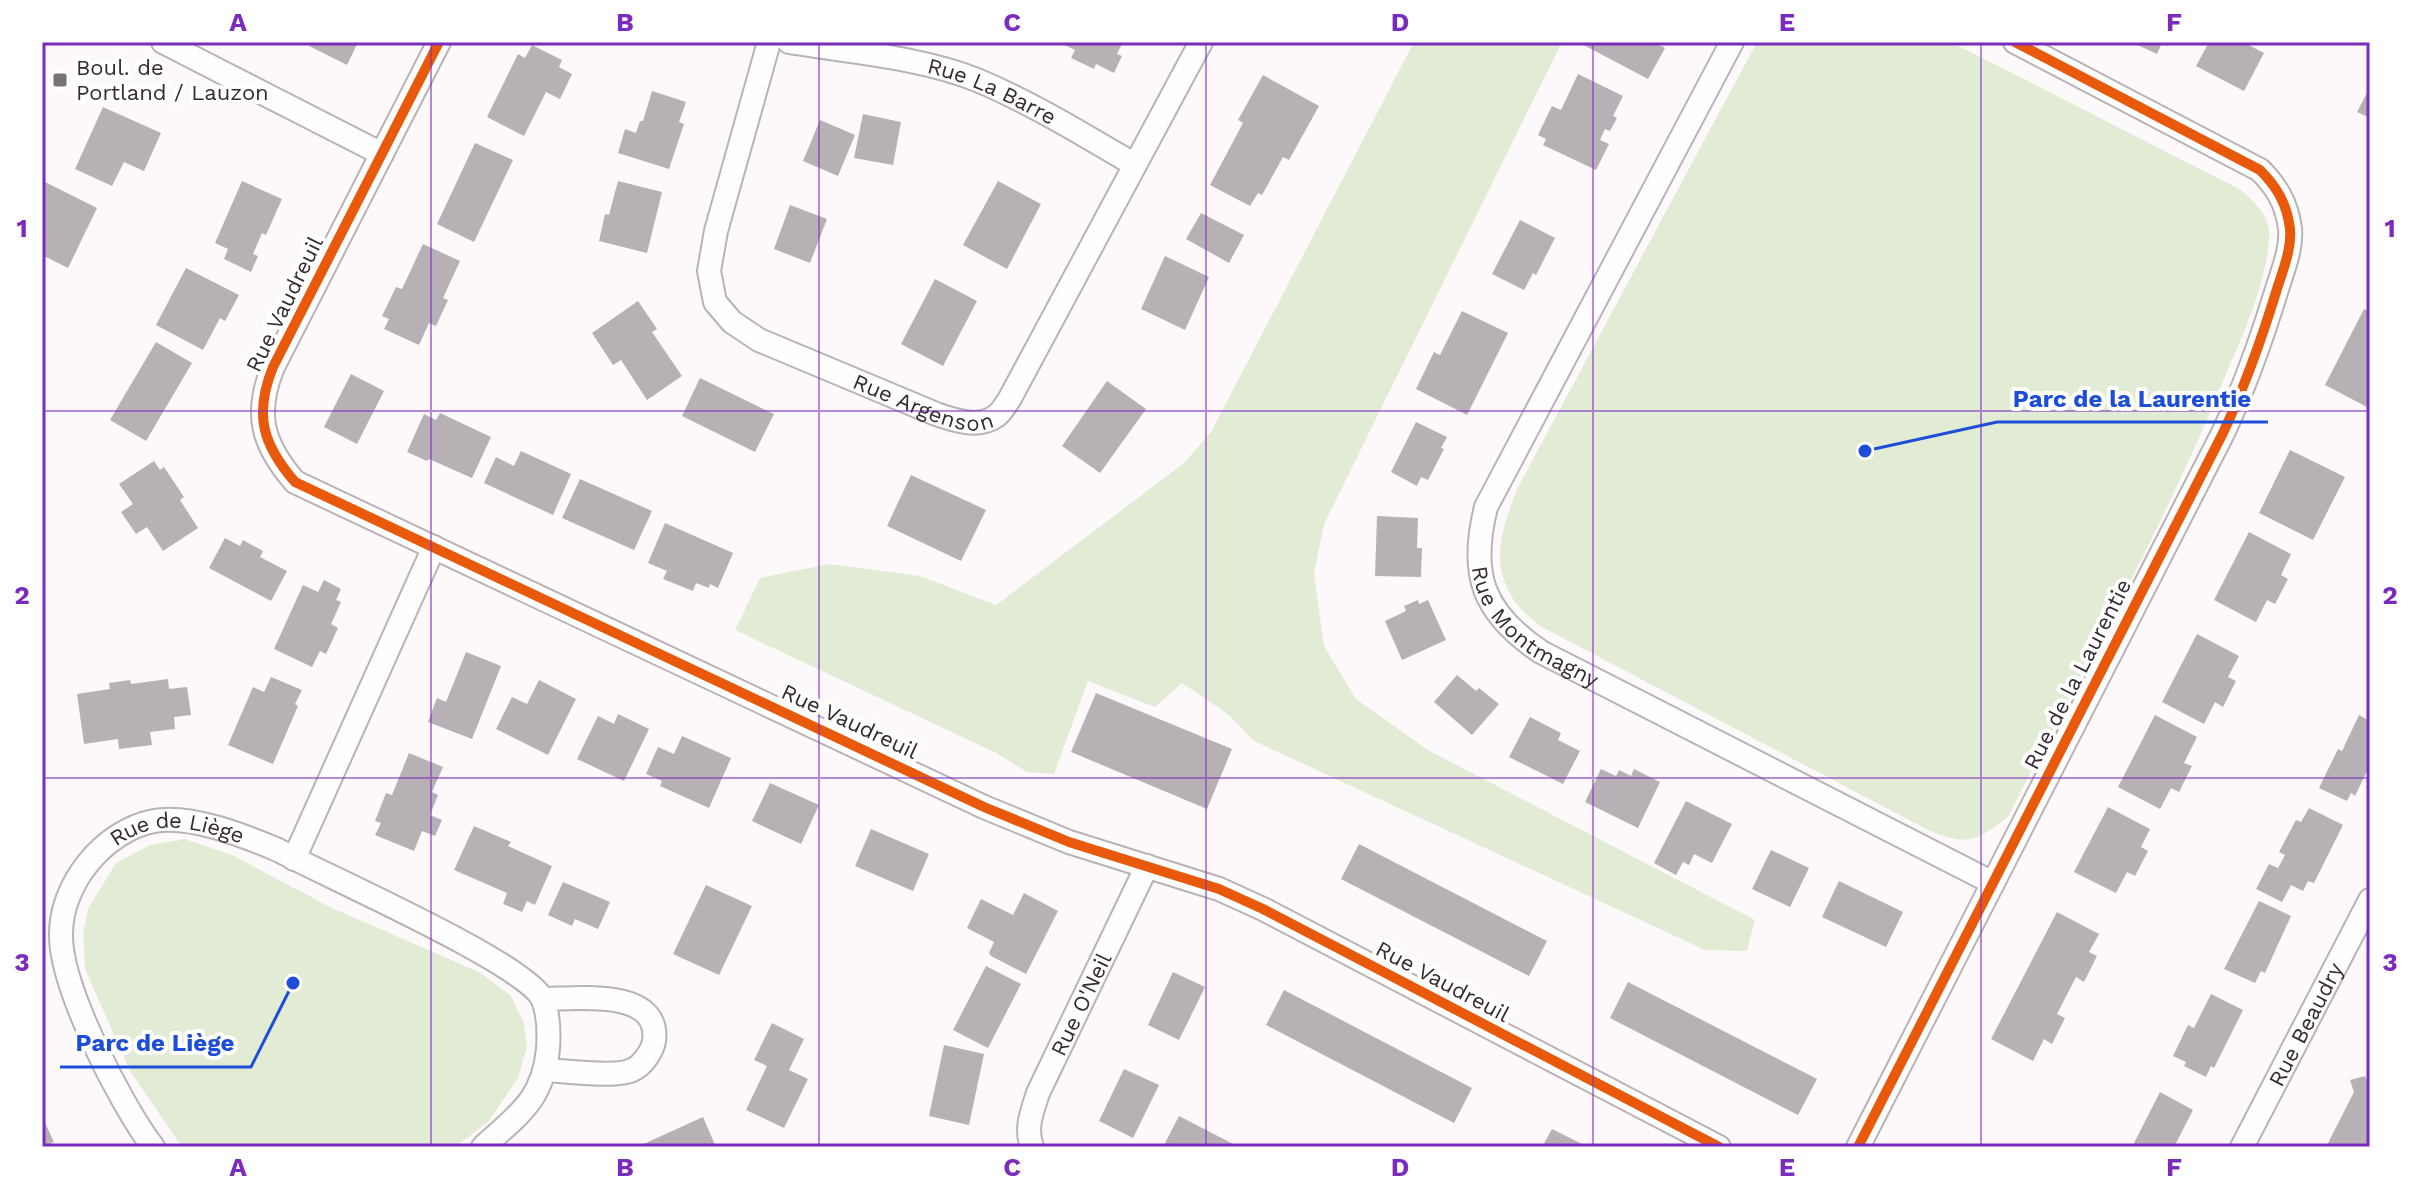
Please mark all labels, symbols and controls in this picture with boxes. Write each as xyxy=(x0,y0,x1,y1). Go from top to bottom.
text: A xyxy=(229,7,247,37)
text: B xyxy=(616,7,634,37)
text: C xyxy=(1003,7,1021,37)
text: D xyxy=(1391,7,1409,37)
text: E xyxy=(1779,7,1795,37)
text: F xyxy=(2166,7,2182,37)
street label: Rue La Barre xyxy=(925,53,1061,130)
place label: Boul. de Portland / Lauzon xyxy=(76,55,269,105)
marker: Boul. de Portland / Lauzon xyxy=(51,71,69,89)
text: 1 xyxy=(16,213,28,243)
text: 1 xyxy=(2384,213,2396,243)
street label: Rue Vaudreuil xyxy=(241,232,328,376)
street label: Rue Argenson xyxy=(849,369,997,436)
callout: Parc de la Laurentie xyxy=(1997,374,2268,422)
text: Parc de la Laurentie xyxy=(2013,385,2251,413)
street label: Rue Montmagny xyxy=(1467,564,1603,693)
street label: Rue de la Laurentie xyxy=(2019,575,2136,773)
text: 2 xyxy=(14,580,30,610)
text: 2 xyxy=(2382,580,2398,610)
street label: Rue Vaudreuil xyxy=(778,679,922,764)
street label: Rue de Liège xyxy=(105,807,248,851)
street label: Rue Vaudreuil xyxy=(1372,936,1514,1027)
text: 3 xyxy=(14,947,30,977)
text: 3 xyxy=(2382,947,2398,977)
street label: Rue O'Neil xyxy=(1046,949,1117,1060)
street label: Rue Beaudry xyxy=(2264,958,2348,1091)
callout: Parc de Liège xyxy=(60,1019,251,1067)
text: Parc de Liège xyxy=(75,1029,235,1057)
text: A xyxy=(229,1152,247,1182)
text: B xyxy=(616,1152,634,1182)
text: C xyxy=(1003,1152,1021,1182)
text: D xyxy=(1391,1152,1409,1182)
text: E xyxy=(1779,1152,1795,1182)
text: F xyxy=(2166,1152,2182,1182)

